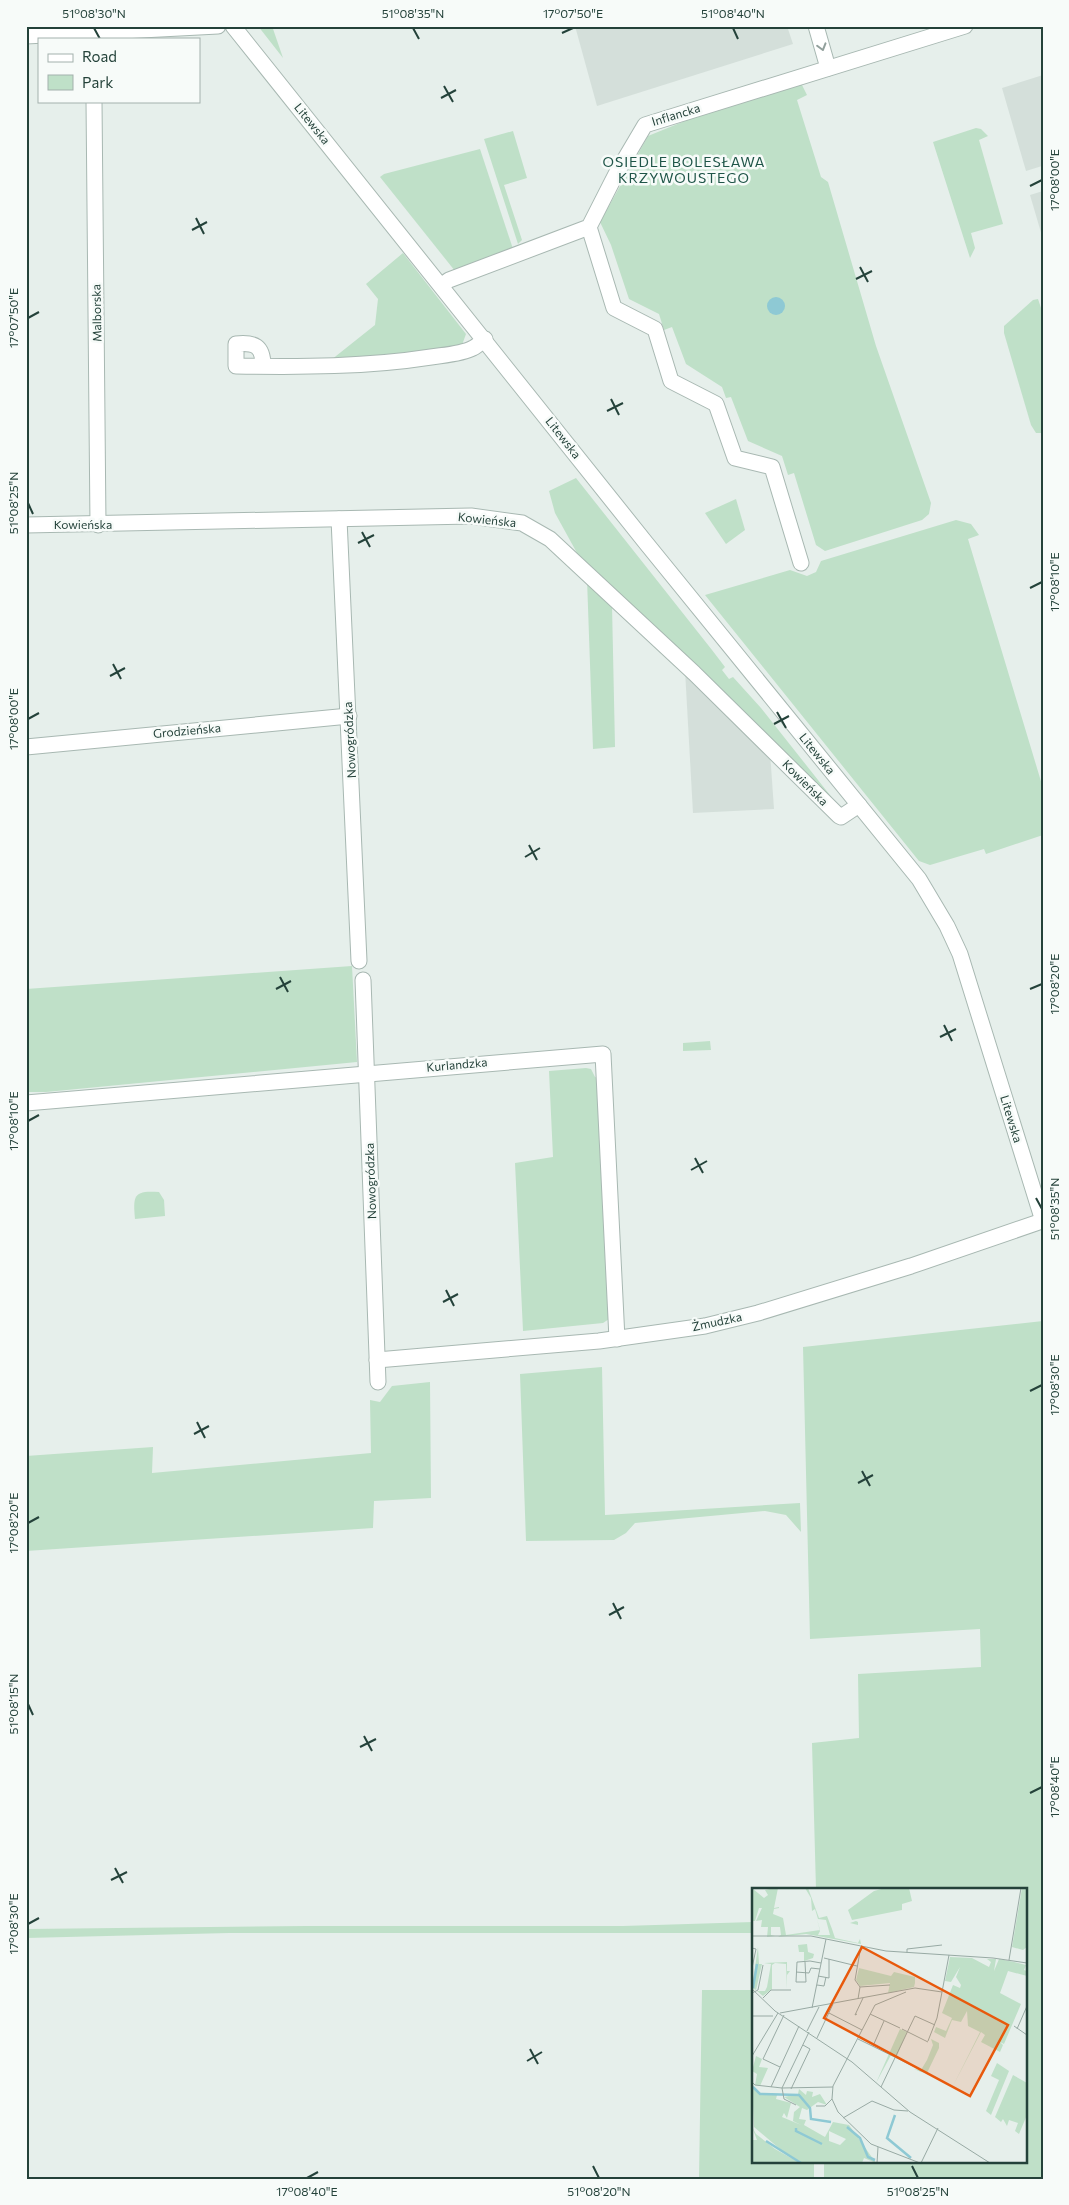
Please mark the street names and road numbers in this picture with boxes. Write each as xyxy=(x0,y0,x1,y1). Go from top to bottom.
street label: Litewska xyxy=(292,100,334,147)
street label: Inflancka xyxy=(650,100,702,128)
street label: Malborska xyxy=(88,284,104,342)
street label: Litewska xyxy=(543,414,584,461)
street label: Kowieńska xyxy=(457,509,517,529)
street label: Kowieńska xyxy=(54,517,112,531)
street label: Nowogródzka xyxy=(340,701,358,779)
street label: Grodzieńska xyxy=(152,720,221,740)
street label: Litewska xyxy=(797,730,839,777)
street label: Kowieńska xyxy=(780,757,831,808)
street label: Kurlandzka xyxy=(426,1054,488,1074)
street label: Litewska xyxy=(998,1093,1026,1144)
street label: Nowogródzka xyxy=(362,1143,378,1220)
street label: Żmudzka xyxy=(690,1309,743,1333)

